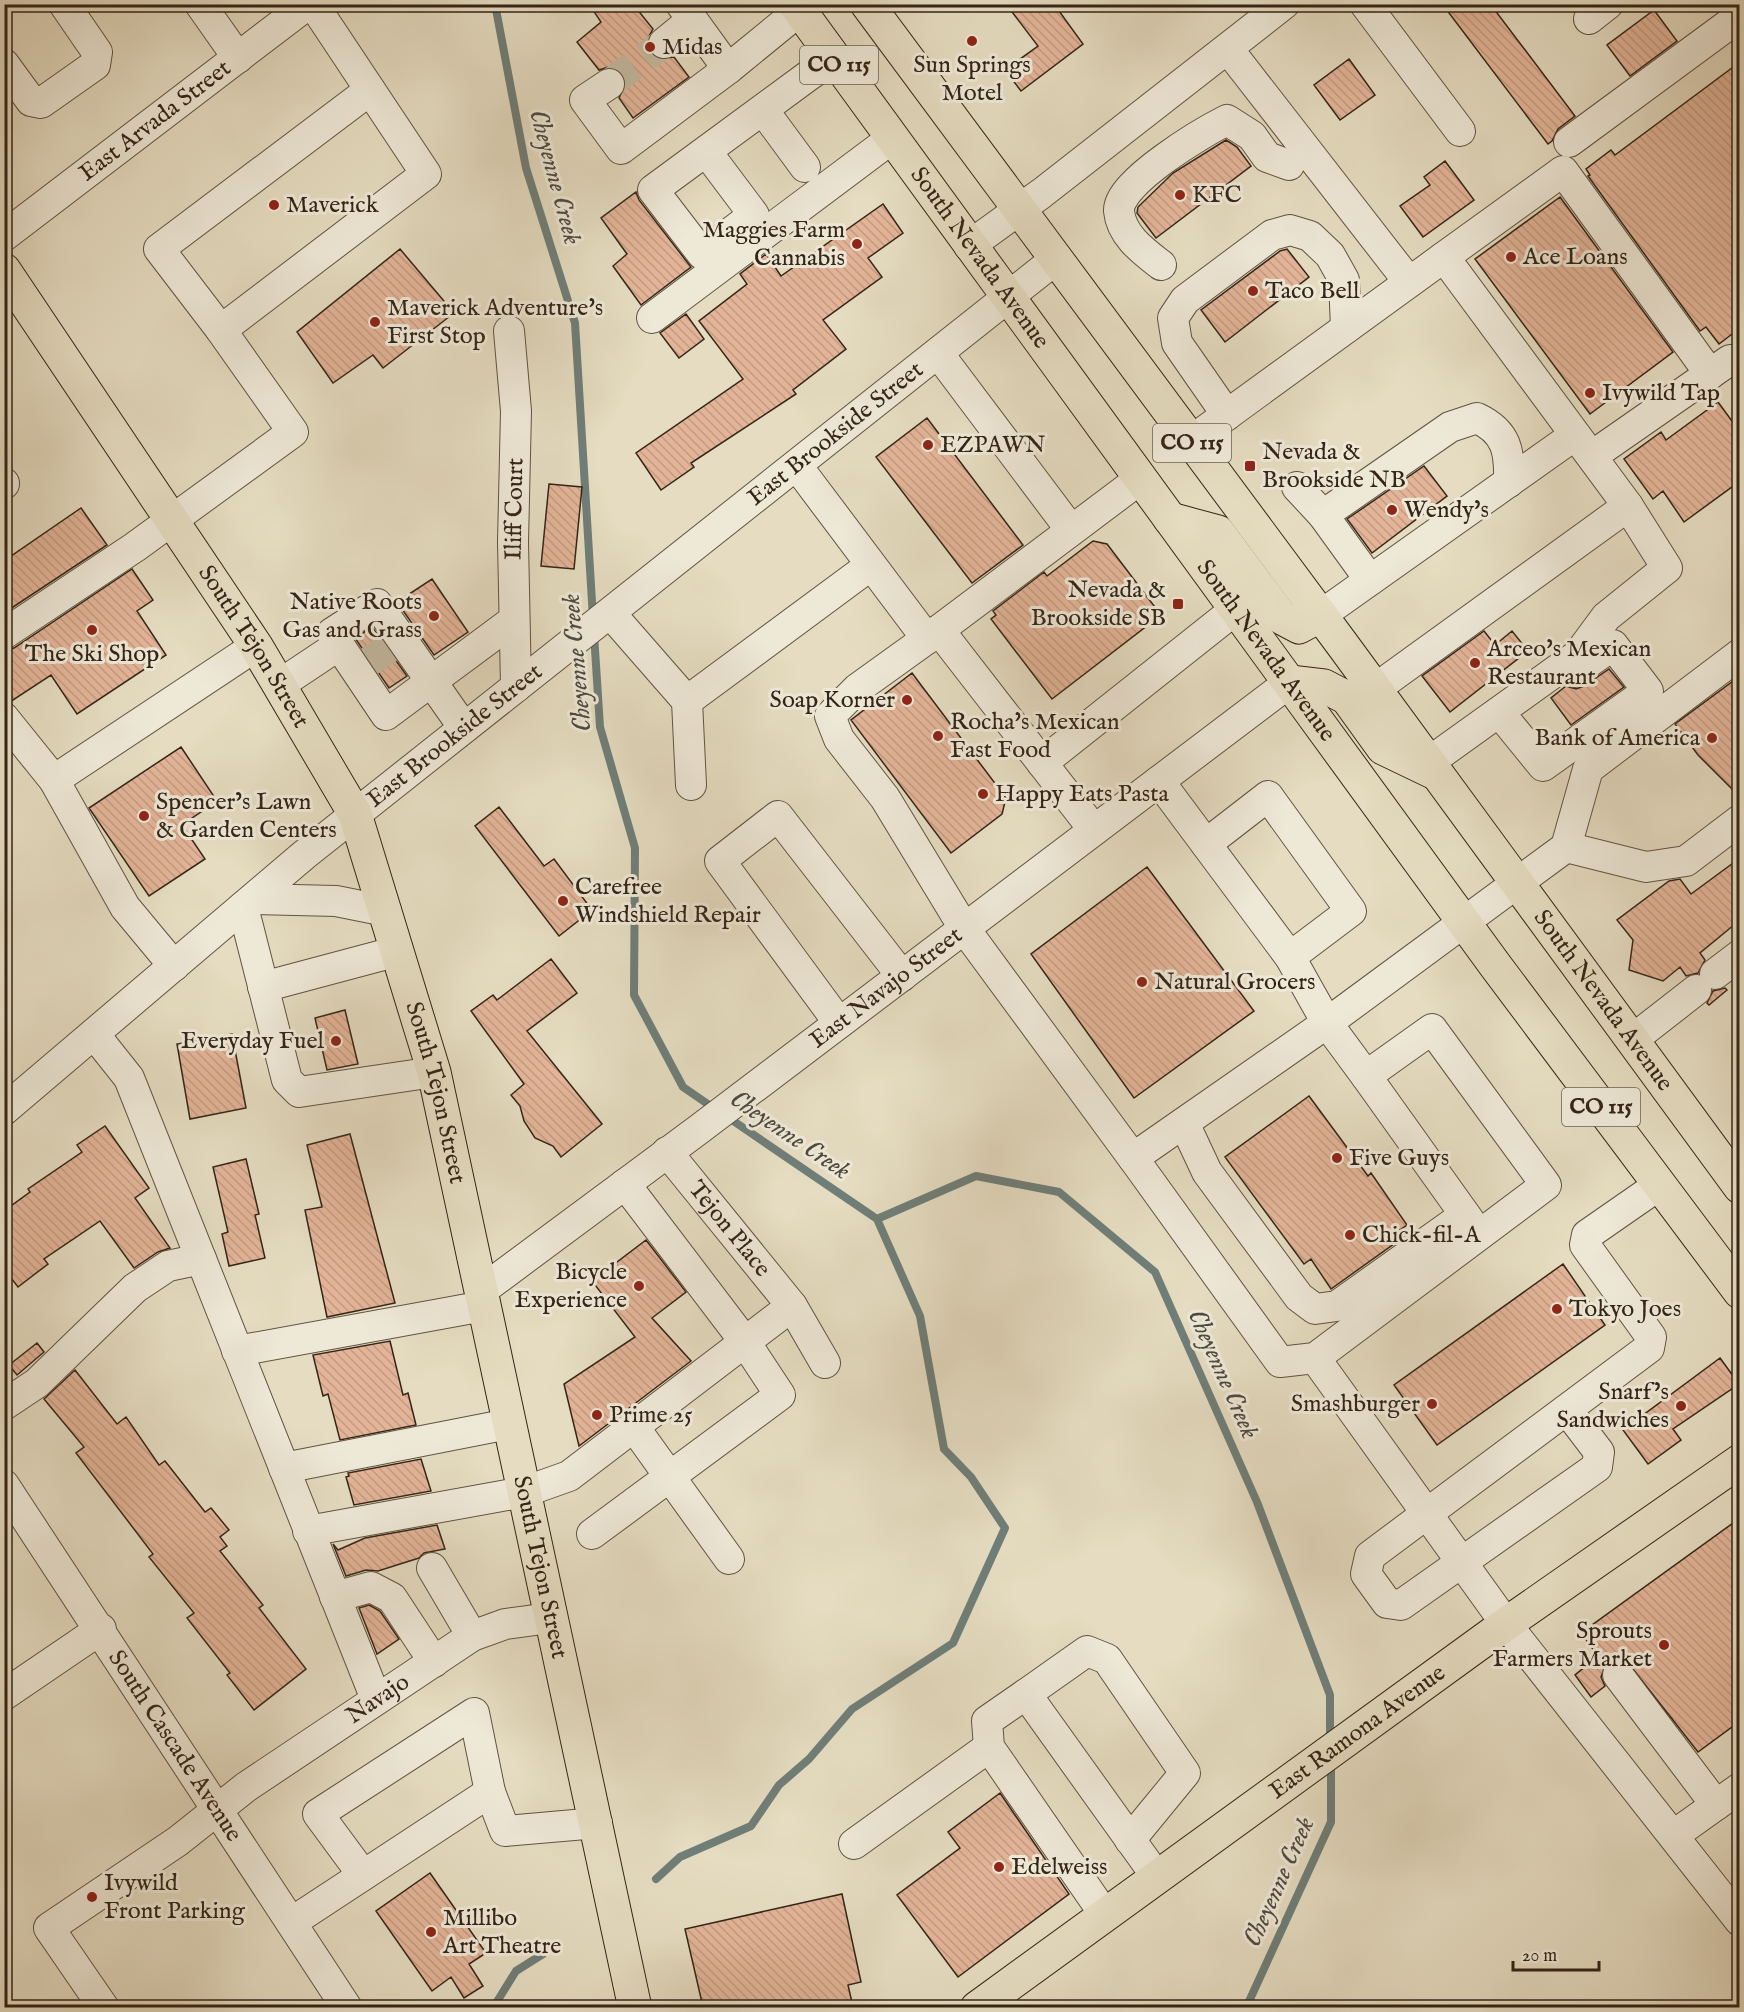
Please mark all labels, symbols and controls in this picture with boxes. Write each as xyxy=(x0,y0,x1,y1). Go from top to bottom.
place label: Midas xyxy=(662,32,723,63)
marker: Sun Springs Motel xyxy=(965,34,979,48)
marker: Midas xyxy=(643,40,657,54)
road number: CO 115 xyxy=(800,46,878,84)
place label: Sun Springs Motel xyxy=(913,50,1031,109)
street label: East Arvada Street xyxy=(73,53,237,189)
water label: Cheyenne Creek xyxy=(521,106,589,249)
street label: South Nevada Avenue xyxy=(903,161,1057,355)
place label: KFC xyxy=(1192,180,1242,211)
marker: KFC xyxy=(1173,188,1187,202)
place label: Maverick xyxy=(286,190,379,221)
marker: Maverick xyxy=(267,198,281,212)
place label: Maggies Farm Cannabis xyxy=(702,215,845,274)
marker: Maggies Farm Cannabis xyxy=(850,237,864,251)
place label: Ace Loans xyxy=(1522,242,1628,273)
marker: Ace Loans xyxy=(1504,250,1518,264)
place label: Taco Bell xyxy=(1265,276,1360,307)
marker: Taco Bell xyxy=(1246,284,1260,298)
place label: Maverick Adventure's First Stop xyxy=(387,293,603,352)
marker: Maverick Adventure's First Stop xyxy=(368,315,382,329)
street label: East Brookside Street xyxy=(741,355,930,513)
place label: Ivywild Tap xyxy=(1602,378,1720,409)
marker: Ivywild Tap xyxy=(1583,386,1597,400)
road number: CO 115 xyxy=(1153,424,1231,462)
place label: EZPAWN xyxy=(940,430,1046,461)
place label: Nevada & Brookside NB xyxy=(1262,437,1406,496)
marker: EZPAWN xyxy=(921,438,935,452)
street label: Iliff Court xyxy=(499,458,531,560)
marker: Nevada & Brookside NB xyxy=(1243,459,1257,473)
place label: Wendy's xyxy=(1404,495,1489,526)
marker: Wendy's xyxy=(1385,503,1399,517)
street label: South Nevada Avenue xyxy=(1189,553,1343,748)
street label: South Tejon Street xyxy=(191,559,316,734)
place label: Nevada & Brookside SB xyxy=(1031,575,1166,634)
place label: Native Roots Gas and Grass xyxy=(283,587,422,646)
water label: Cheyenne Creek xyxy=(554,592,599,733)
marker: Nevada & Brookside SB xyxy=(1171,597,1185,611)
marker: Native Roots Gas and Grass xyxy=(427,609,441,623)
marker: The Ski Shop xyxy=(85,623,99,637)
place label: Arceo's Mexican Restaurant xyxy=(1486,634,1651,693)
place label: The Ski Shop xyxy=(25,639,159,670)
street label: East Brookside Street xyxy=(361,656,549,815)
marker: Arceo's Mexican Restaurant xyxy=(1468,656,1482,670)
place label: Soap Korner xyxy=(770,685,895,716)
marker: Soap Korner xyxy=(900,693,914,707)
place label: Rocha's Mexican Fast Food xyxy=(950,707,1120,766)
place label: Bank of America xyxy=(1535,723,1701,754)
marker: Rocha's Mexican Fast Food xyxy=(931,729,945,743)
marker: Bank of America xyxy=(1705,731,1719,745)
place label: Happy Eats Pasta xyxy=(995,779,1169,810)
place label: Spencer’s Lawn & Garden Centers xyxy=(156,787,337,846)
marker: Happy Eats Pasta xyxy=(976,787,990,801)
marker: Spencer’s Lawn & Garden Centers xyxy=(137,809,151,823)
place label: Carefree Windshield Repair xyxy=(575,872,761,931)
marker: Carefree Windshield Repair xyxy=(556,894,570,908)
street label: South Nevada Avenue xyxy=(1526,903,1680,1097)
street label: East Navajo Street xyxy=(803,920,969,1055)
place label: Natural Grocers xyxy=(1154,967,1316,998)
marker: Natural Grocers xyxy=(1135,975,1149,989)
street label: South Tejon Street xyxy=(398,998,473,1187)
place label: Everyday Fuel xyxy=(181,1026,324,1057)
marker: Everyday Fuel xyxy=(329,1034,343,1048)
water label: Cheyenne Creek xyxy=(723,1083,857,1188)
road number: CO 115 xyxy=(1562,1088,1640,1126)
place label: Five Guys xyxy=(1349,1143,1449,1174)
marker: Five Guys xyxy=(1330,1151,1344,1165)
street label: Tejon Place xyxy=(681,1174,778,1283)
place label: Chick-fil-A xyxy=(1362,1220,1481,1251)
marker: Chick-fil-A xyxy=(1343,1228,1357,1242)
place label: Bicycle Experience xyxy=(514,1257,627,1316)
marker: Bicycle Experience xyxy=(632,1279,646,1293)
place label: Tokyo Joes xyxy=(1569,1294,1681,1325)
marker: Tokyo Joes xyxy=(1550,1302,1564,1316)
water label: Cheyenne Creek xyxy=(1180,1304,1266,1444)
place label: Snarf's Sandwiches xyxy=(1556,1377,1669,1436)
place label: Smashburger xyxy=(1291,1389,1420,1420)
marker: Smashburger xyxy=(1425,1397,1439,1411)
marker: Snarf's Sandwiches xyxy=(1674,1399,1688,1413)
place label: Prime 25 xyxy=(609,1400,693,1431)
marker: Prime 25 xyxy=(590,1408,604,1422)
street label: South Tejon Street xyxy=(506,1473,575,1662)
place label: Sprouts Farmers Market xyxy=(1492,1616,1652,1675)
marker: Sprouts Farmers Market xyxy=(1657,1638,1671,1652)
street label: South Cascade Avenue xyxy=(101,1644,249,1848)
street label: East Ramona Avenue xyxy=(1263,1658,1452,1806)
street label: Navajo xyxy=(340,1667,415,1731)
water label: Cheyenne Creek xyxy=(1236,1812,1322,1952)
place label: Edelweiss xyxy=(1011,1852,1108,1883)
marker: Edelweiss xyxy=(992,1860,1006,1874)
place label: Ivywild Front Parking xyxy=(104,1868,246,1927)
marker: Ivywild Front Parking xyxy=(85,1890,99,1904)
place label: Millibo Art Theatre xyxy=(442,1903,561,1962)
marker: Millibo Art Theatre xyxy=(424,1925,438,1939)
scale bar xyxy=(1513,1934,1598,1972)
text: 20 m xyxy=(1522,1945,1557,1968)

